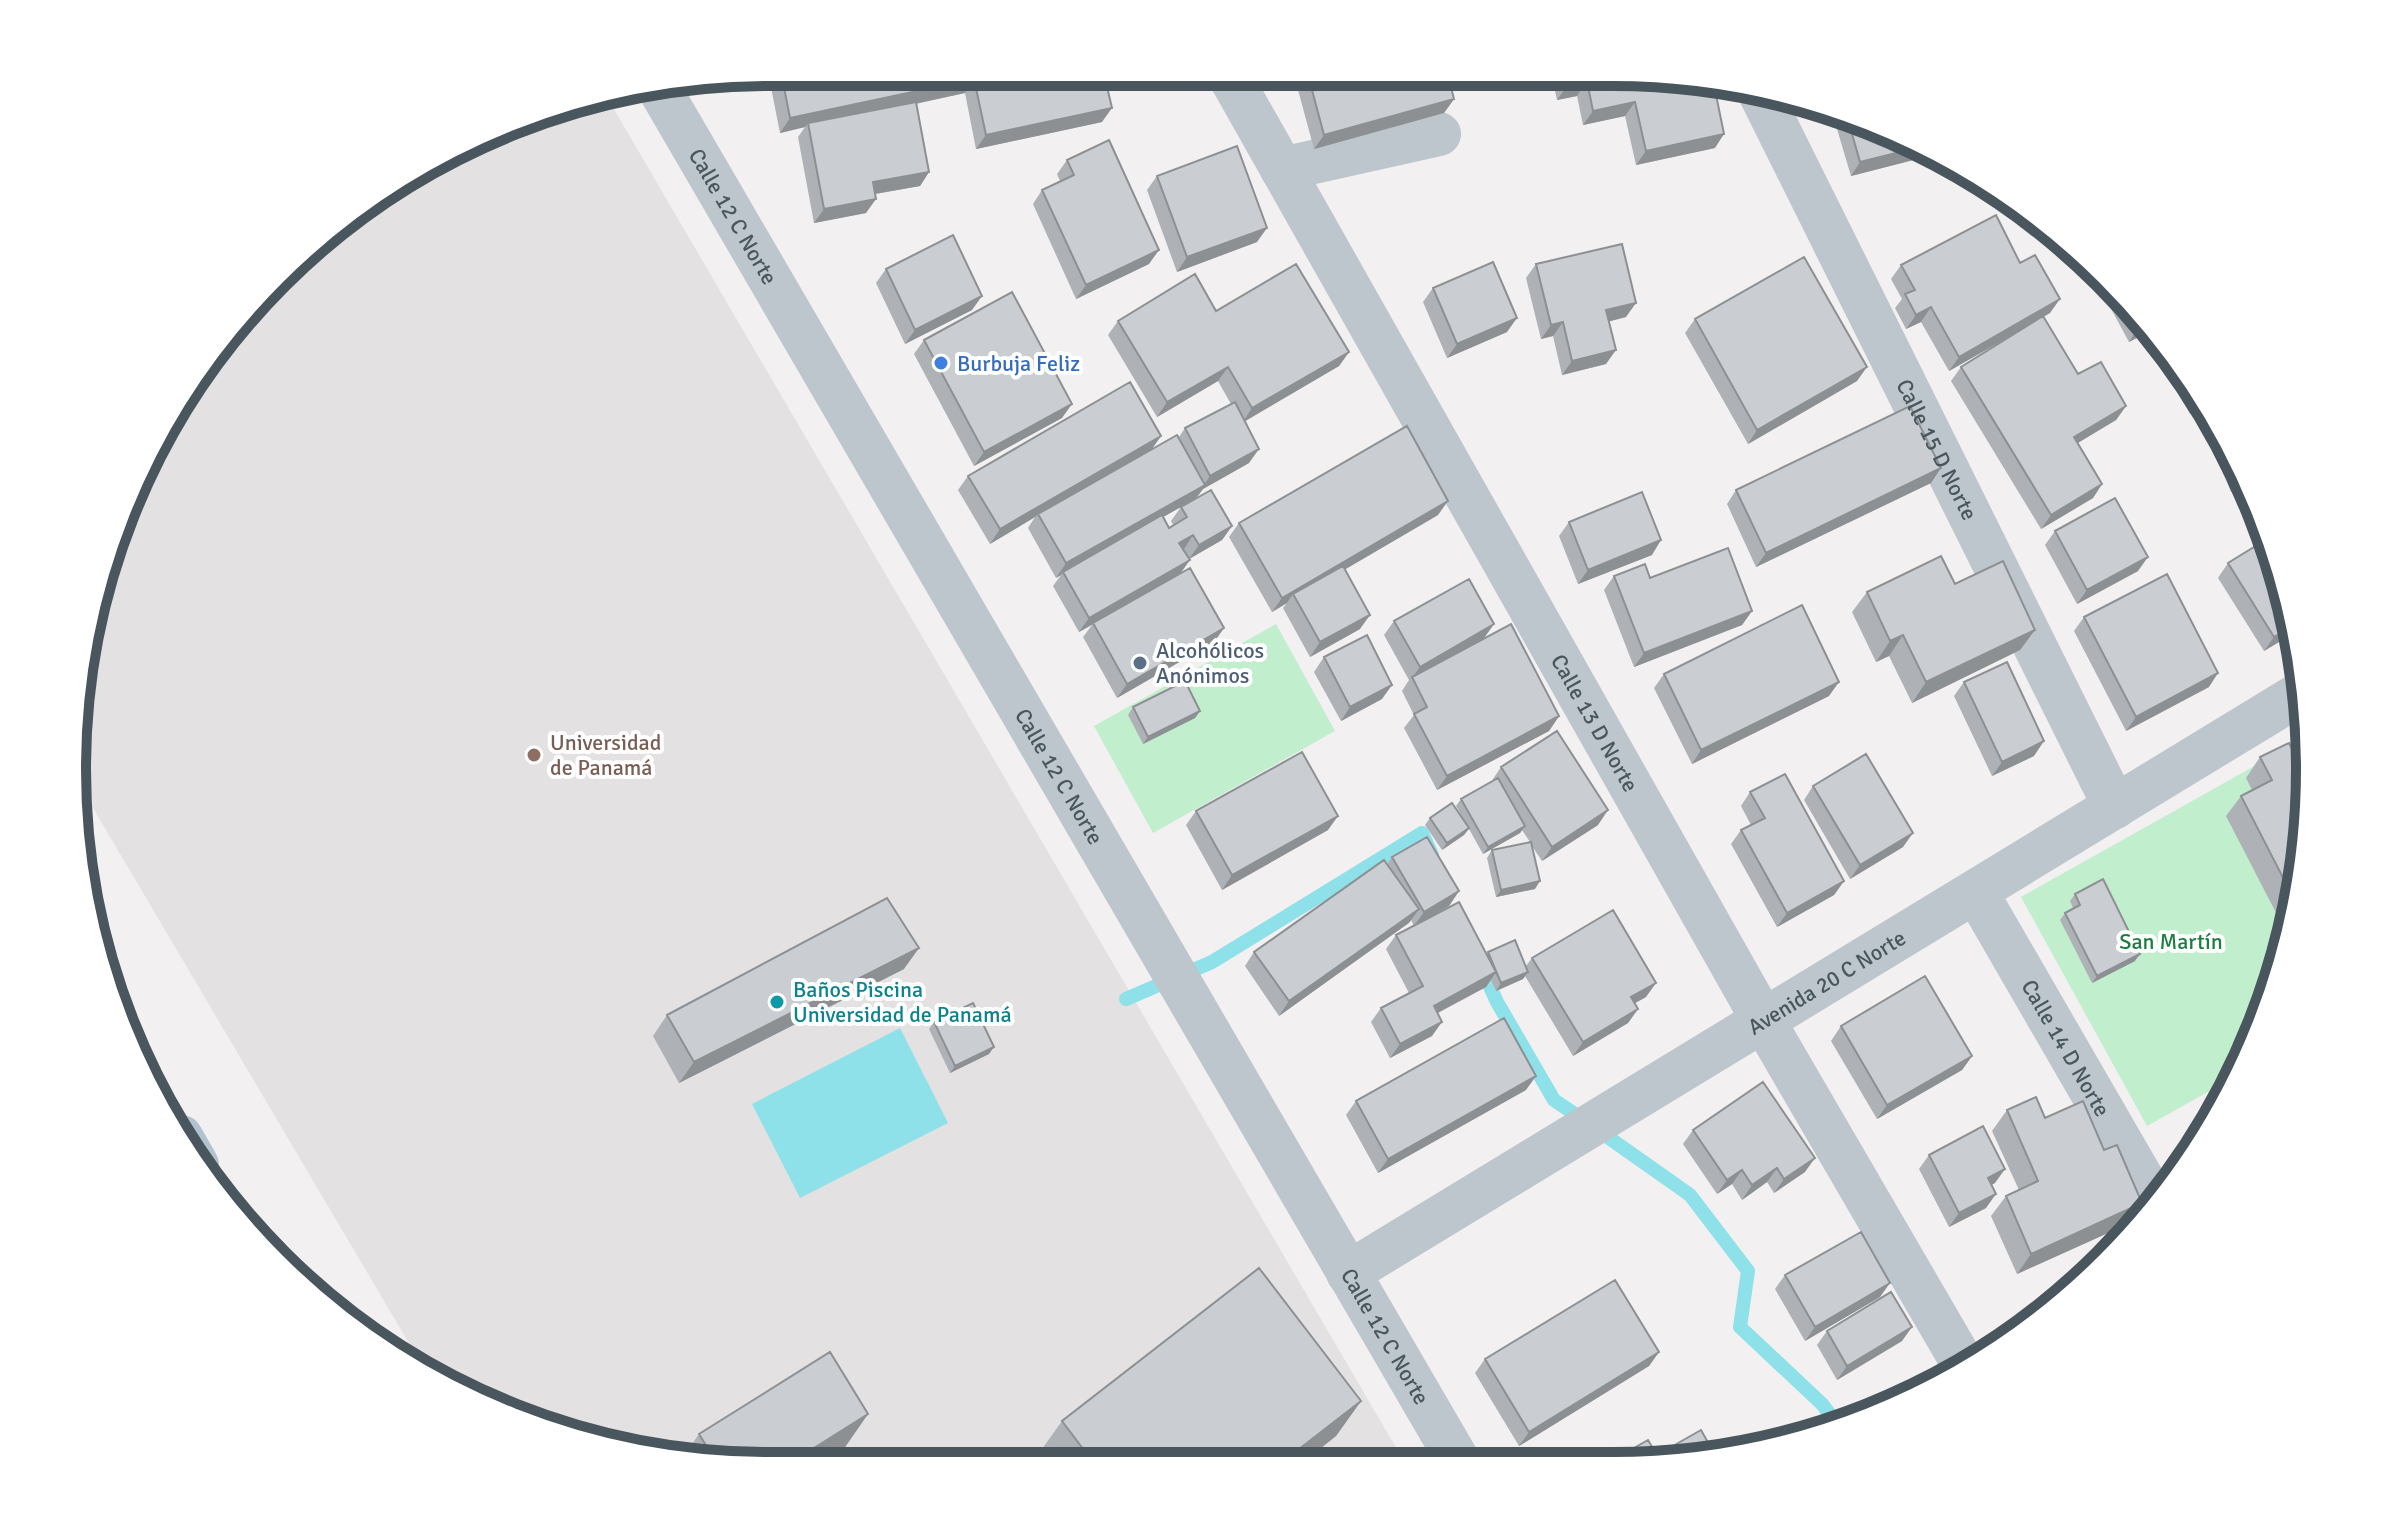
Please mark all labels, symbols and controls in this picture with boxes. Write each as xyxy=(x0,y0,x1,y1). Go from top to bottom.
street label: Calle 12 C Norte xyxy=(683,143,784,289)
place label: Burbuja Feliz xyxy=(957,350,1080,377)
marker: Burbuja Feliz xyxy=(932,354,950,372)
street label: Calle 15 D Norte xyxy=(1891,374,1984,524)
place label: Alcohólicos Anónimos xyxy=(1156,637,1264,689)
street label: Calle 13 D Norte xyxy=(1545,649,1645,796)
marker: Alcohólicos Anónimos xyxy=(1131,654,1149,672)
street label: Calle 12 C Norte xyxy=(1009,703,1110,849)
place label: Universidad de Panamá xyxy=(550,729,661,781)
marker: Universidad de Panamá xyxy=(525,746,543,764)
street label: Avenida 20 C Norte xyxy=(1743,924,1910,1040)
park label: San Martín xyxy=(2119,928,2223,955)
street label: Calle 14 D Norte xyxy=(2016,974,2116,1121)
place label: Baños Piscina Universidad de Panamá xyxy=(793,976,1012,1028)
marker: Baños Piscina Universidad de Panamá xyxy=(768,993,786,1011)
street label: Calle 12 C Norte xyxy=(1335,1263,1436,1409)

